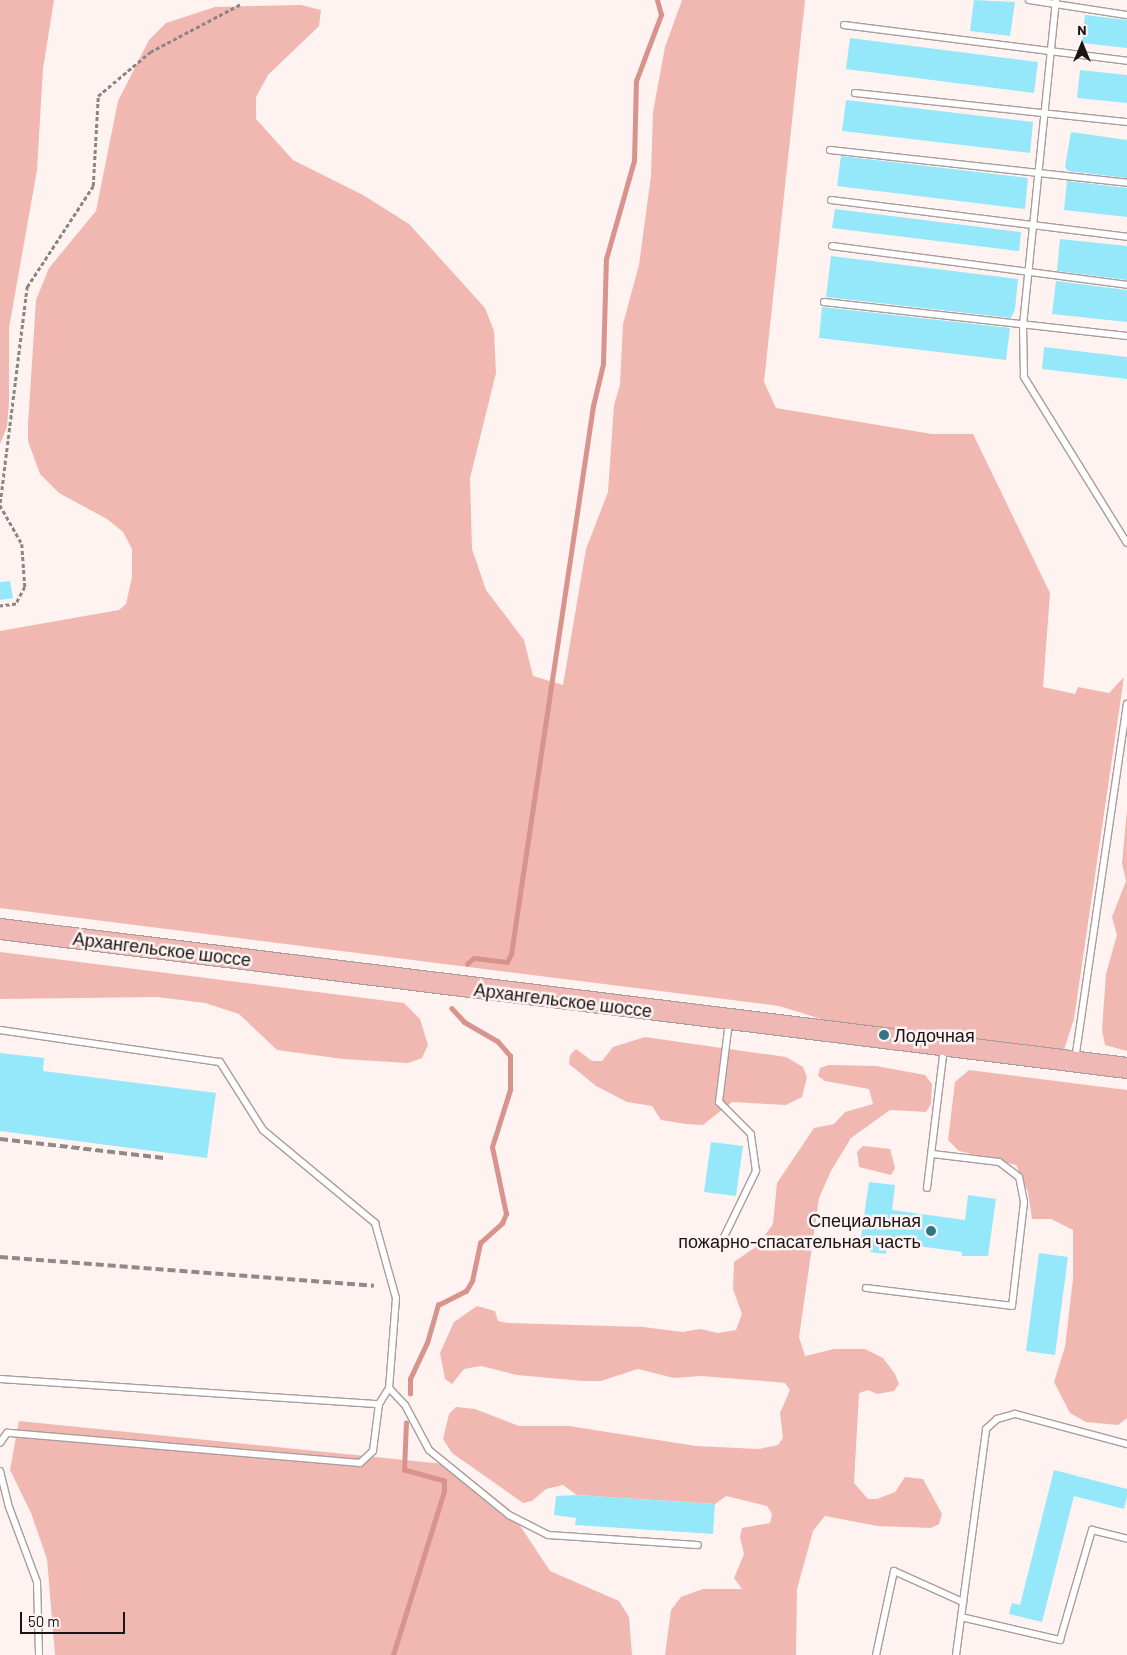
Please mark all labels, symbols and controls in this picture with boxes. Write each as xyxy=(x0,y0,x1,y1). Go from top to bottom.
north arrow xyxy=(1057,20,1107,70)
text: N xyxy=(1077,21,1087,38)
street label: Архангельское шоссе xyxy=(72,927,252,971)
street label: Архангельское шоссе xyxy=(473,978,653,1022)
place label: Лодочная xyxy=(894,1024,975,1046)
marker: Лодочная xyxy=(878,1029,890,1041)
place label: Специальная пожарно-спасательная часть xyxy=(678,1210,921,1252)
marker: Специальная пожарно-спасательная часть xyxy=(925,1225,937,1237)
scale bar xyxy=(22,1602,128,1634)
text: 50 m xyxy=(28,1612,60,1630)

